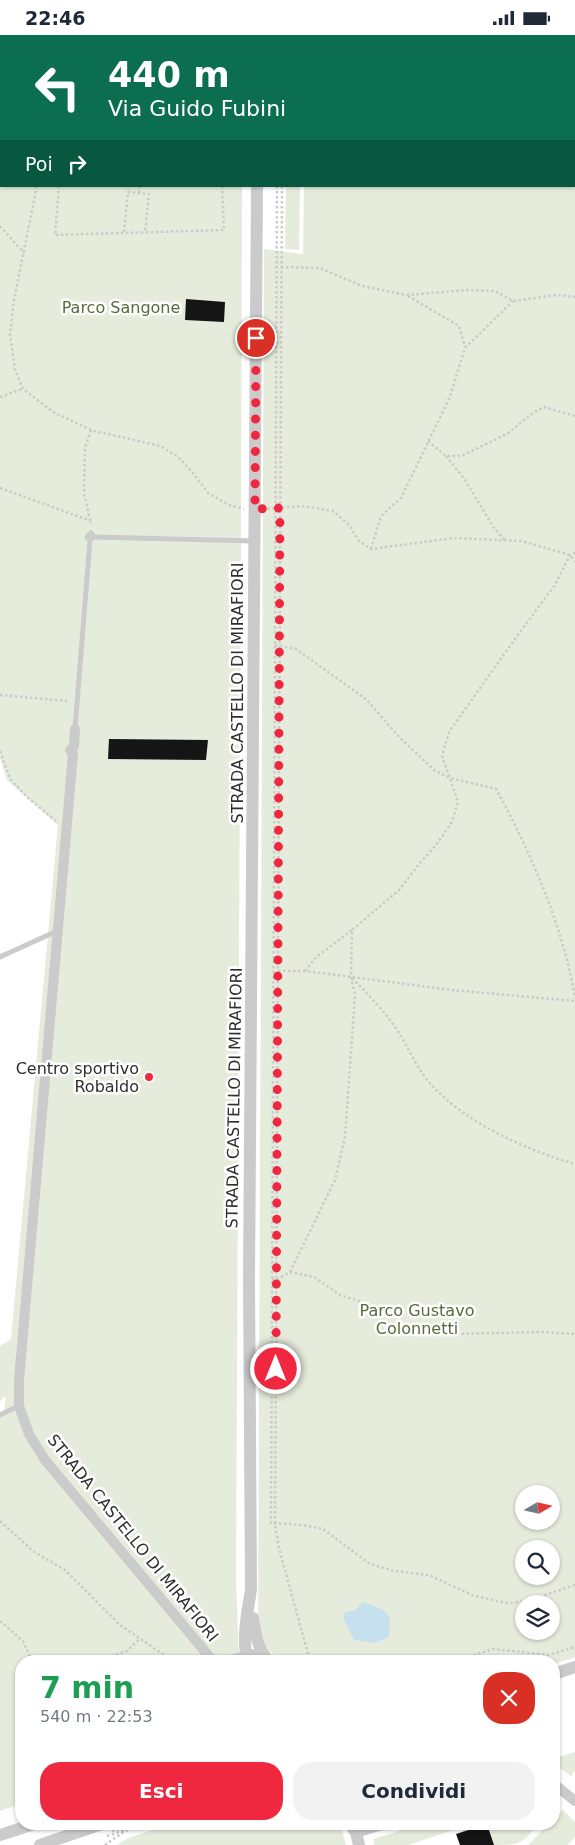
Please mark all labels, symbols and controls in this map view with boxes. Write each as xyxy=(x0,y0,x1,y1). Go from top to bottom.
text: 22:46 xyxy=(25,7,85,29)
icon: left xyxy=(25,55,90,120)
text: 440 m xyxy=(108,55,230,95)
text: Via Guido Fubini xyxy=(108,96,286,121)
icon: right xyxy=(63,150,91,178)
text: Poi xyxy=(25,153,53,175)
park label: Parco Sangone xyxy=(62,298,180,317)
pin xyxy=(235,317,277,359)
icon: arrive xyxy=(242,324,270,352)
street label: STRADA CASTELLO DI MIRAFIORI xyxy=(228,563,247,823)
street label: STRADA CASTELLO DI MIRAFIORI xyxy=(222,967,246,1229)
place label: Centro sportivo Robaldo xyxy=(16,1059,139,1096)
marker: Centro sportivo Robaldo xyxy=(143,1071,155,1083)
park label: Parco Gustavo Colonnetti xyxy=(360,1301,474,1338)
position arrow xyxy=(249,1342,301,1394)
street label: STRADA CASTELLO DI MIRAFIORI xyxy=(44,1431,222,1645)
north arrow xyxy=(515,1485,560,1530)
map controls xyxy=(515,1485,560,1640)
button: search xyxy=(515,1540,560,1585)
button: layers xyxy=(515,1595,560,1640)
text: 7 min xyxy=(40,1670,134,1705)
button: close xyxy=(483,1672,535,1724)
text: 540 m · 22:53 xyxy=(40,1707,153,1726)
button: Esci xyxy=(40,1762,283,1820)
button: Condividi xyxy=(293,1762,535,1820)

